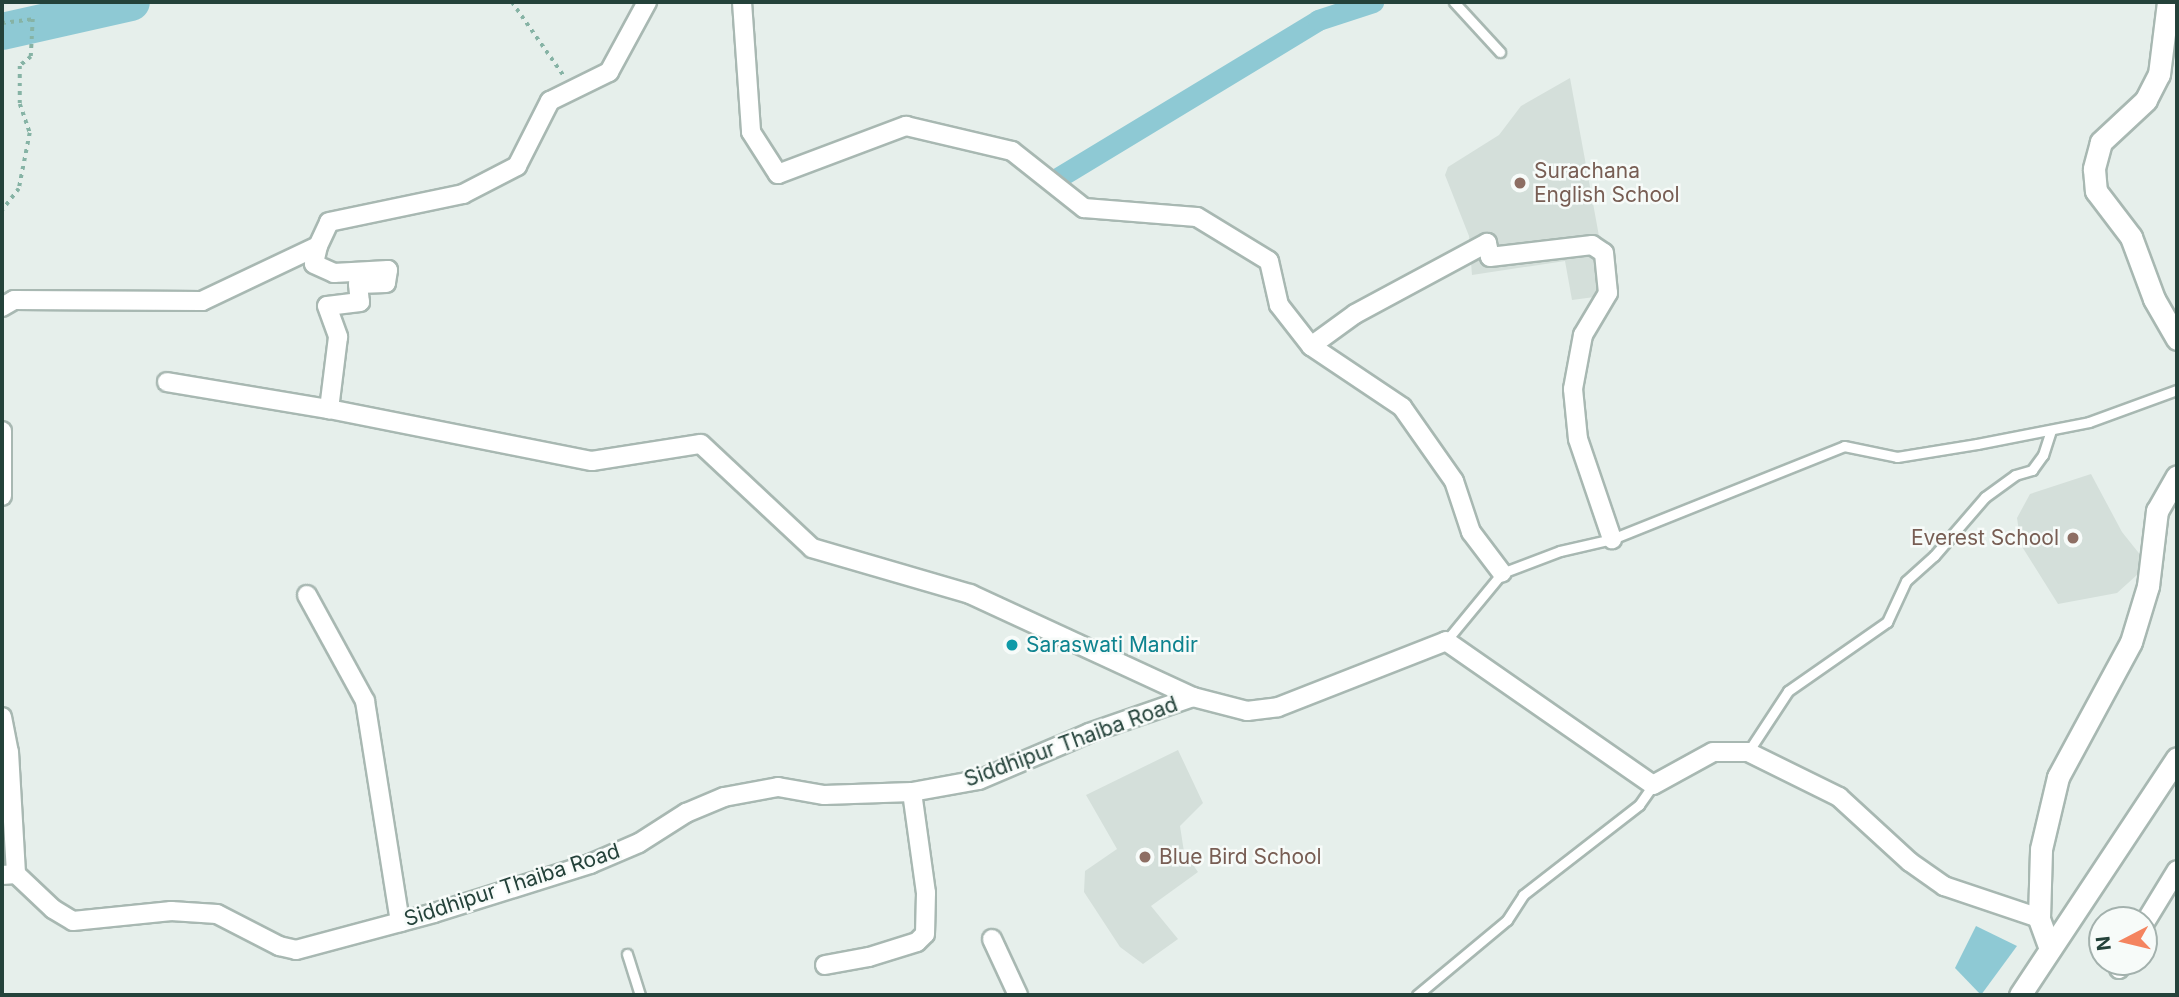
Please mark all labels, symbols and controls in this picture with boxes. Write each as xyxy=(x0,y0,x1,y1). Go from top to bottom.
place label: Surachana English School xyxy=(1534,158,1680,208)
marker: Surachana English School xyxy=(1512,175,1528,191)
place label: Everest School xyxy=(1911,525,2059,551)
marker: Everest School xyxy=(2065,530,2081,546)
place label: Saraswati Mandir xyxy=(1026,632,1198,658)
marker: Saraswati Mandir xyxy=(1004,637,1020,653)
street label: Siddhipur Thaiba Road xyxy=(961,692,1181,792)
street label: Siddhipur Thaiba Road xyxy=(401,838,623,932)
place label: Blue Bird School xyxy=(1159,844,1322,870)
marker: Blue Bird School xyxy=(1137,849,1153,865)
north arrow xyxy=(2088,906,2158,976)
text: N xyxy=(2091,935,2116,952)

